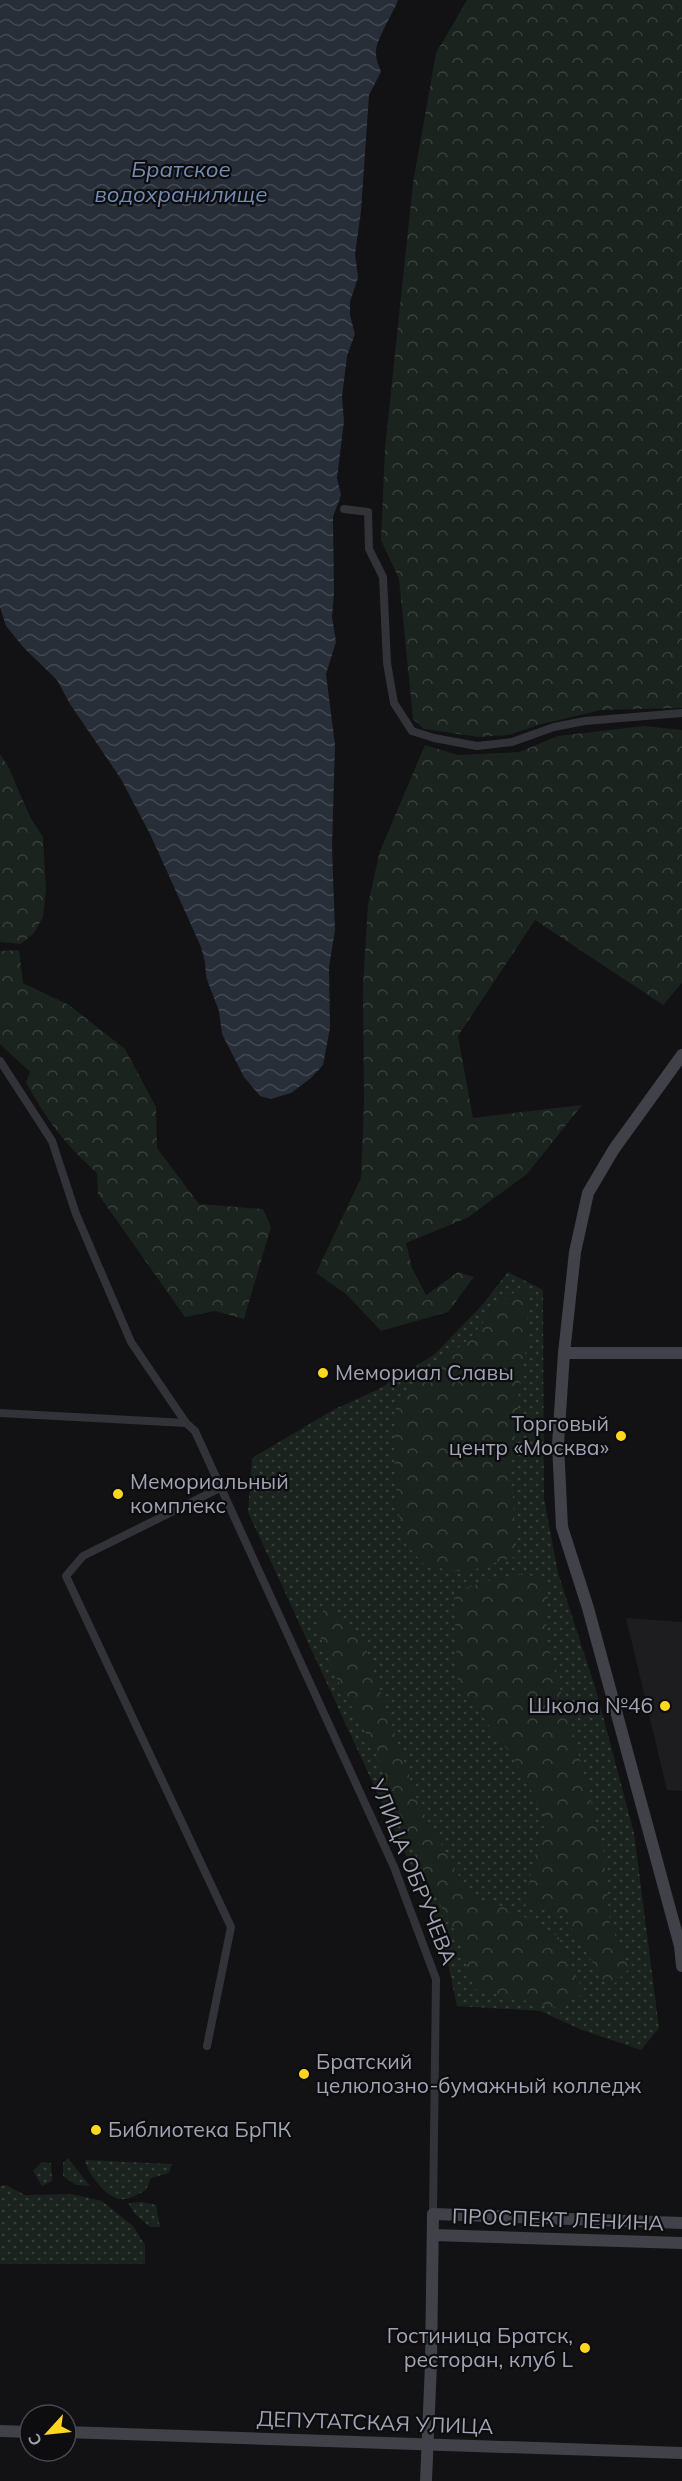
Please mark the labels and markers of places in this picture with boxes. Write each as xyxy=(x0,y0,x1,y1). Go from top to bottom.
place label: Мемориал Славы xyxy=(335,1359,514,1385)
marker: Мемориал Славы xyxy=(316,1366,330,1380)
place label: Торговый центр «Москва» xyxy=(449,1410,609,1460)
marker: Торговый центр «Москва» xyxy=(614,1429,628,1443)
place label: Мемориальный комплекс xyxy=(130,1468,289,1518)
marker: Мемориальный комплекс xyxy=(111,1487,125,1501)
place label: Школа №46 xyxy=(528,1692,653,1718)
marker: Школа №46 xyxy=(658,1699,672,1713)
place label: Братский целюлозно-бумажный колледж xyxy=(316,2048,641,2098)
marker: Братский целюлозно-бумажный колледж xyxy=(297,2067,311,2081)
place label: Библиотека БрПК xyxy=(108,2116,292,2142)
marker: Библиотека БрПК xyxy=(89,2123,103,2137)
place label: Гостиница Братск, ресторан, клуб L xyxy=(387,2322,574,2372)
marker: Гостиница Братск, ресторан, клуб L xyxy=(578,2341,592,2355)

